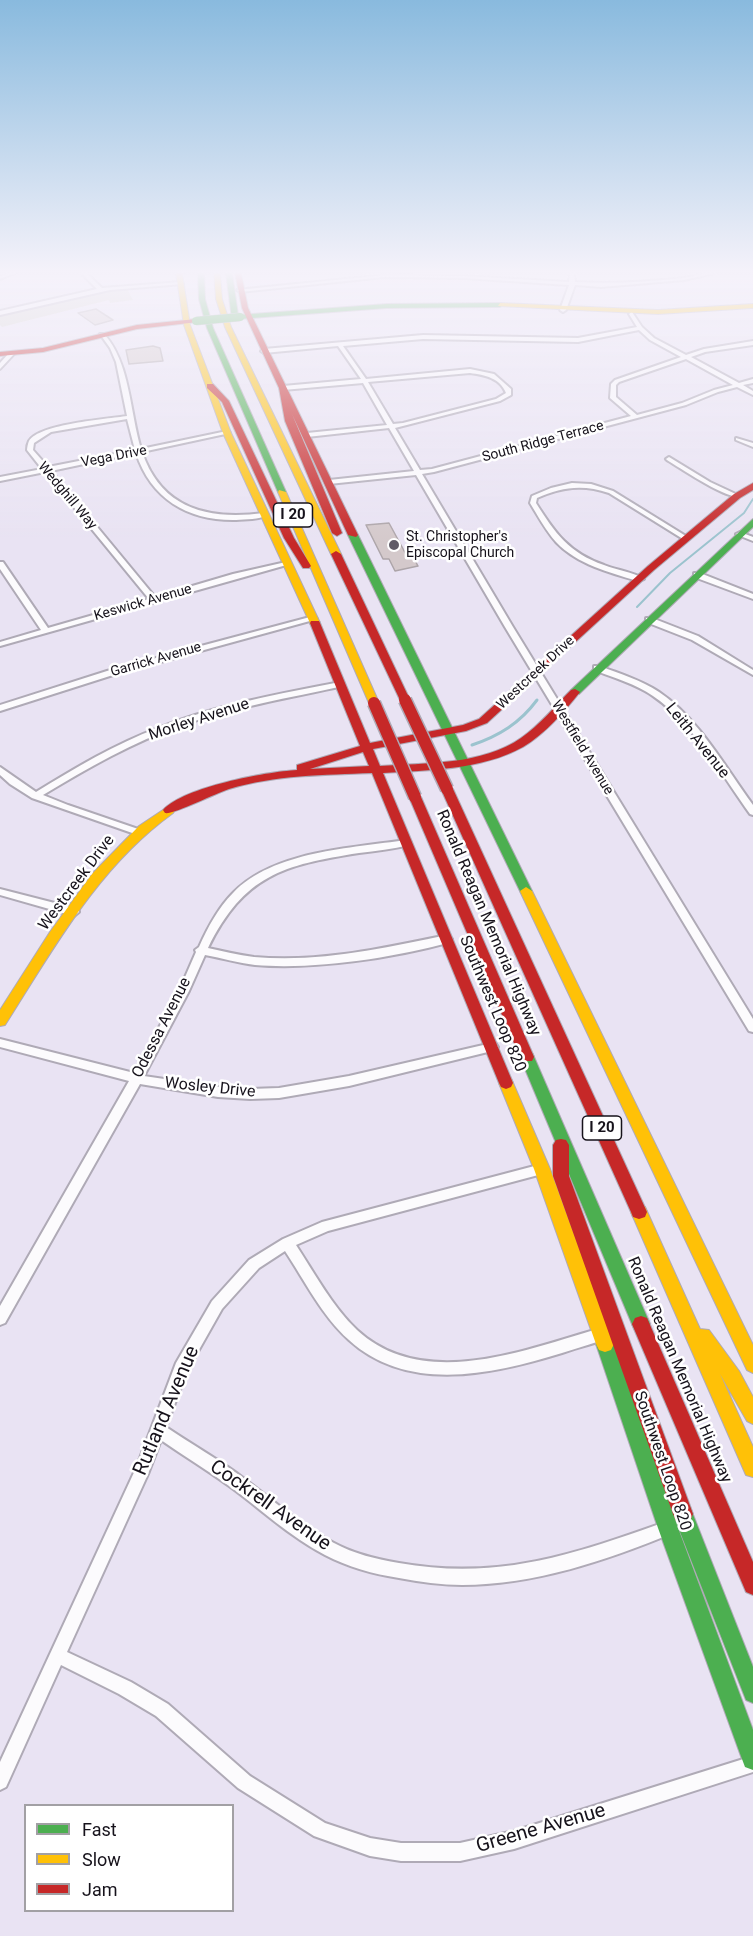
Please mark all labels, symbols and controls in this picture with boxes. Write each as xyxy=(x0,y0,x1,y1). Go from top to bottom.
street label: South Ridge Terrace xyxy=(480,418,606,466)
street label: Vega Drive xyxy=(80,442,148,472)
street label: Wedghill Way xyxy=(34,459,100,533)
road number: I 20 xyxy=(274,503,312,527)
place label: St. Christopher's Episcopal Church xyxy=(406,529,514,562)
marker: St. Christopher's Episcopal Church xyxy=(387,538,401,552)
street label: Keswick Avenue xyxy=(92,581,194,625)
street label: Westcreek Drive xyxy=(494,633,578,713)
street label: Garrick Avenue xyxy=(109,639,203,681)
street label: Morley Avenue xyxy=(146,695,252,745)
street label: Westfield Avenue xyxy=(547,698,617,798)
street label: Leith Avenue xyxy=(661,699,733,783)
street label: Ronald Reagan Memorial Highway xyxy=(432,807,544,1039)
street label: Westcreek Drive xyxy=(35,831,119,935)
street label: Southwest Loop 820 xyxy=(455,933,529,1075)
street label: Odessa Avenue xyxy=(128,975,196,1081)
street label: Wosley Drive xyxy=(164,1074,256,1102)
road number: I 20 xyxy=(582,1116,622,1140)
street label: Ronald Reagan Memorial Highway xyxy=(623,1254,735,1486)
street label: Rutland Avenue xyxy=(129,1343,205,1479)
street label: Southwest Loop 820 xyxy=(629,1389,695,1533)
street label: Cockrell Avenue xyxy=(205,1455,335,1557)
street label: Greene Avenue xyxy=(474,1799,608,1859)
legend xyxy=(24,1804,234,1912)
text: Fast xyxy=(82,1819,117,1840)
text: Slow xyxy=(82,1849,121,1870)
text: Jam xyxy=(82,1879,118,1900)

